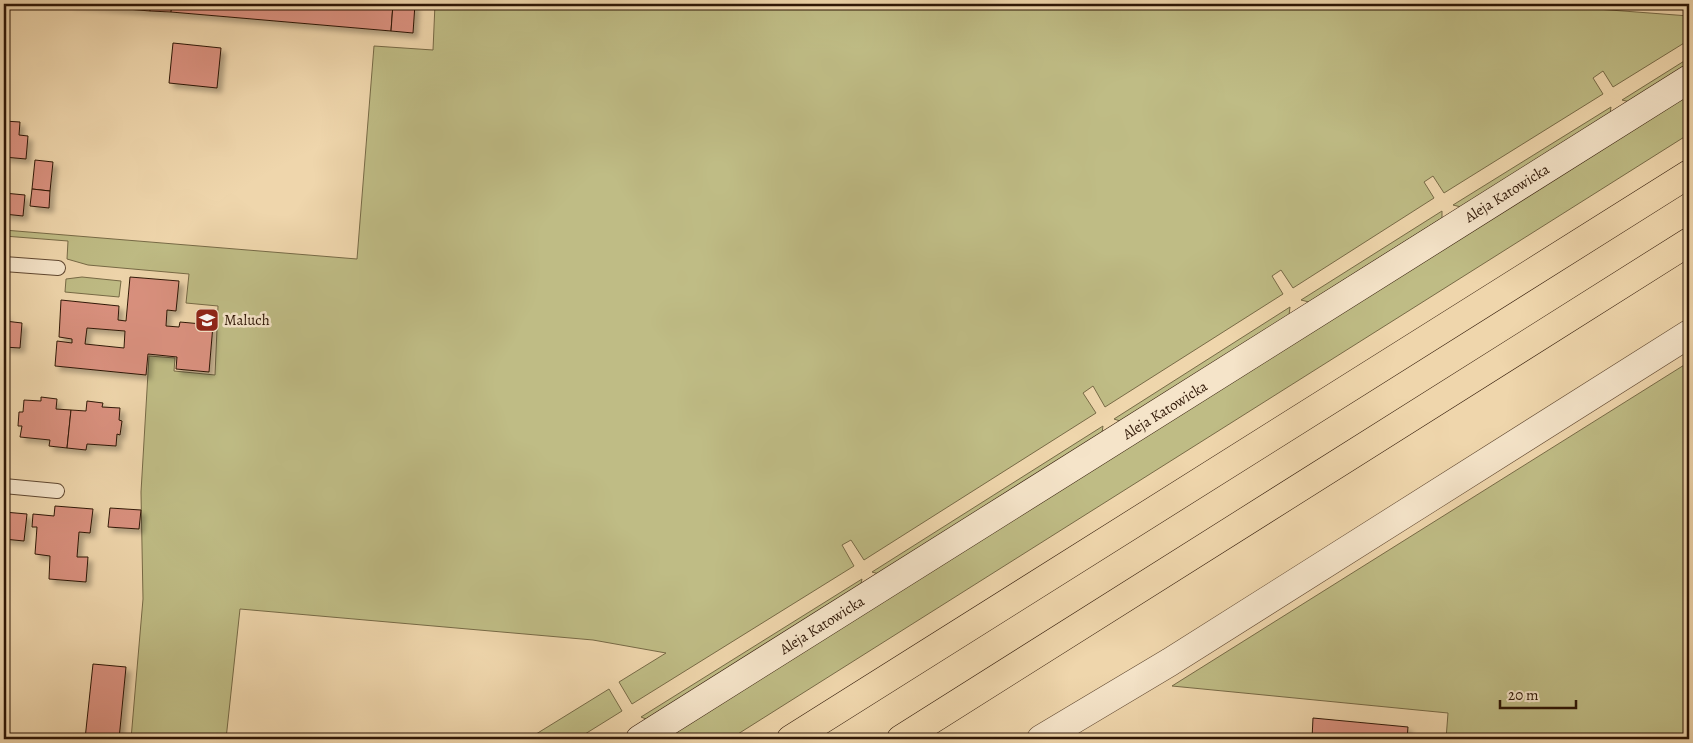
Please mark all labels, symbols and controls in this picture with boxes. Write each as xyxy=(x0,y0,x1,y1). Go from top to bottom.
street label: Aleja Katowicka xyxy=(1460,159,1553,228)
school or university icon: Maluch xyxy=(194,307,220,333)
place label: Maluch xyxy=(224,310,270,330)
street label: Aleja Katowicka xyxy=(1118,376,1211,445)
street label: Aleja Katowicka xyxy=(775,591,868,660)
scale bar xyxy=(1500,678,1577,710)
text: 20 m xyxy=(1508,685,1539,705)

